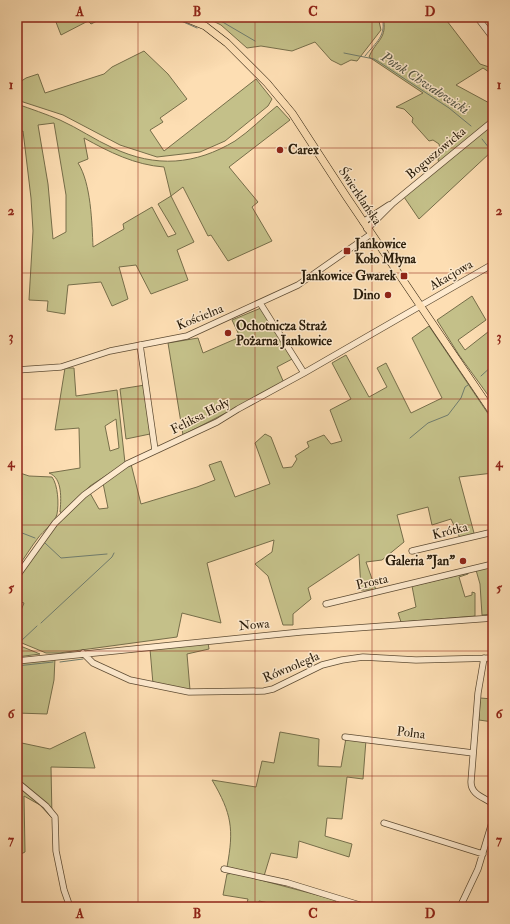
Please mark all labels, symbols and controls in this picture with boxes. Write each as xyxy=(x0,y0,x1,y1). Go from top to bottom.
text: A xyxy=(75,4,85,20)
text: B xyxy=(193,4,201,20)
text: C xyxy=(308,4,318,20)
text: D xyxy=(425,4,436,20)
water label: Potok Chwałowicki xyxy=(377,48,472,118)
text: 1 xyxy=(9,77,14,93)
text: 1 xyxy=(497,77,502,93)
street label: Boguszowicka xyxy=(403,123,470,183)
place label: Carex xyxy=(288,142,319,158)
marker: Carex xyxy=(275,145,285,155)
street label: Świerklańska xyxy=(335,163,386,228)
text: 2 xyxy=(8,203,15,219)
text: 2 xyxy=(496,203,503,219)
place label: Jankowice Koło Młyna xyxy=(354,236,417,268)
marker: Jankowice Koło Młyna xyxy=(342,246,352,256)
street label: Akacjowa xyxy=(426,256,476,294)
place label: Jankowice Gwarek xyxy=(300,268,397,285)
marker: Jankowice Gwarek xyxy=(399,271,409,281)
place label: Dino xyxy=(353,287,381,303)
marker: Dino xyxy=(383,290,393,300)
street label: Kościelna xyxy=(174,300,226,334)
place label: Ochotnicza Straż Pożarna Jankowice xyxy=(236,318,333,350)
marker: Ochotnicza Straż Pożarna Jankowice xyxy=(223,328,233,338)
text: 3 xyxy=(9,329,14,345)
text: 3 xyxy=(497,329,502,345)
street label: Feliksa Hoły xyxy=(168,394,233,439)
text: 4 xyxy=(6,455,15,471)
text: 4 xyxy=(494,455,503,471)
street label: Krótka xyxy=(431,519,470,543)
place label: Galeria "Jan" xyxy=(385,553,455,570)
marker: Galeria "Jan" xyxy=(458,556,468,566)
street label: Prosta xyxy=(354,570,390,593)
text: 5 xyxy=(8,580,14,596)
text: 5 xyxy=(496,580,502,596)
street label: Nowa xyxy=(238,616,271,634)
street label: Równoległa xyxy=(260,648,322,686)
text: 6 xyxy=(8,706,16,722)
text: 6 xyxy=(496,706,504,722)
street label: Polna xyxy=(396,723,427,743)
text: 7 xyxy=(8,832,15,848)
text: 7 xyxy=(496,832,503,848)
text: A xyxy=(75,906,85,922)
text: B xyxy=(193,906,201,922)
text: C xyxy=(308,906,318,922)
text: D xyxy=(425,906,436,922)

